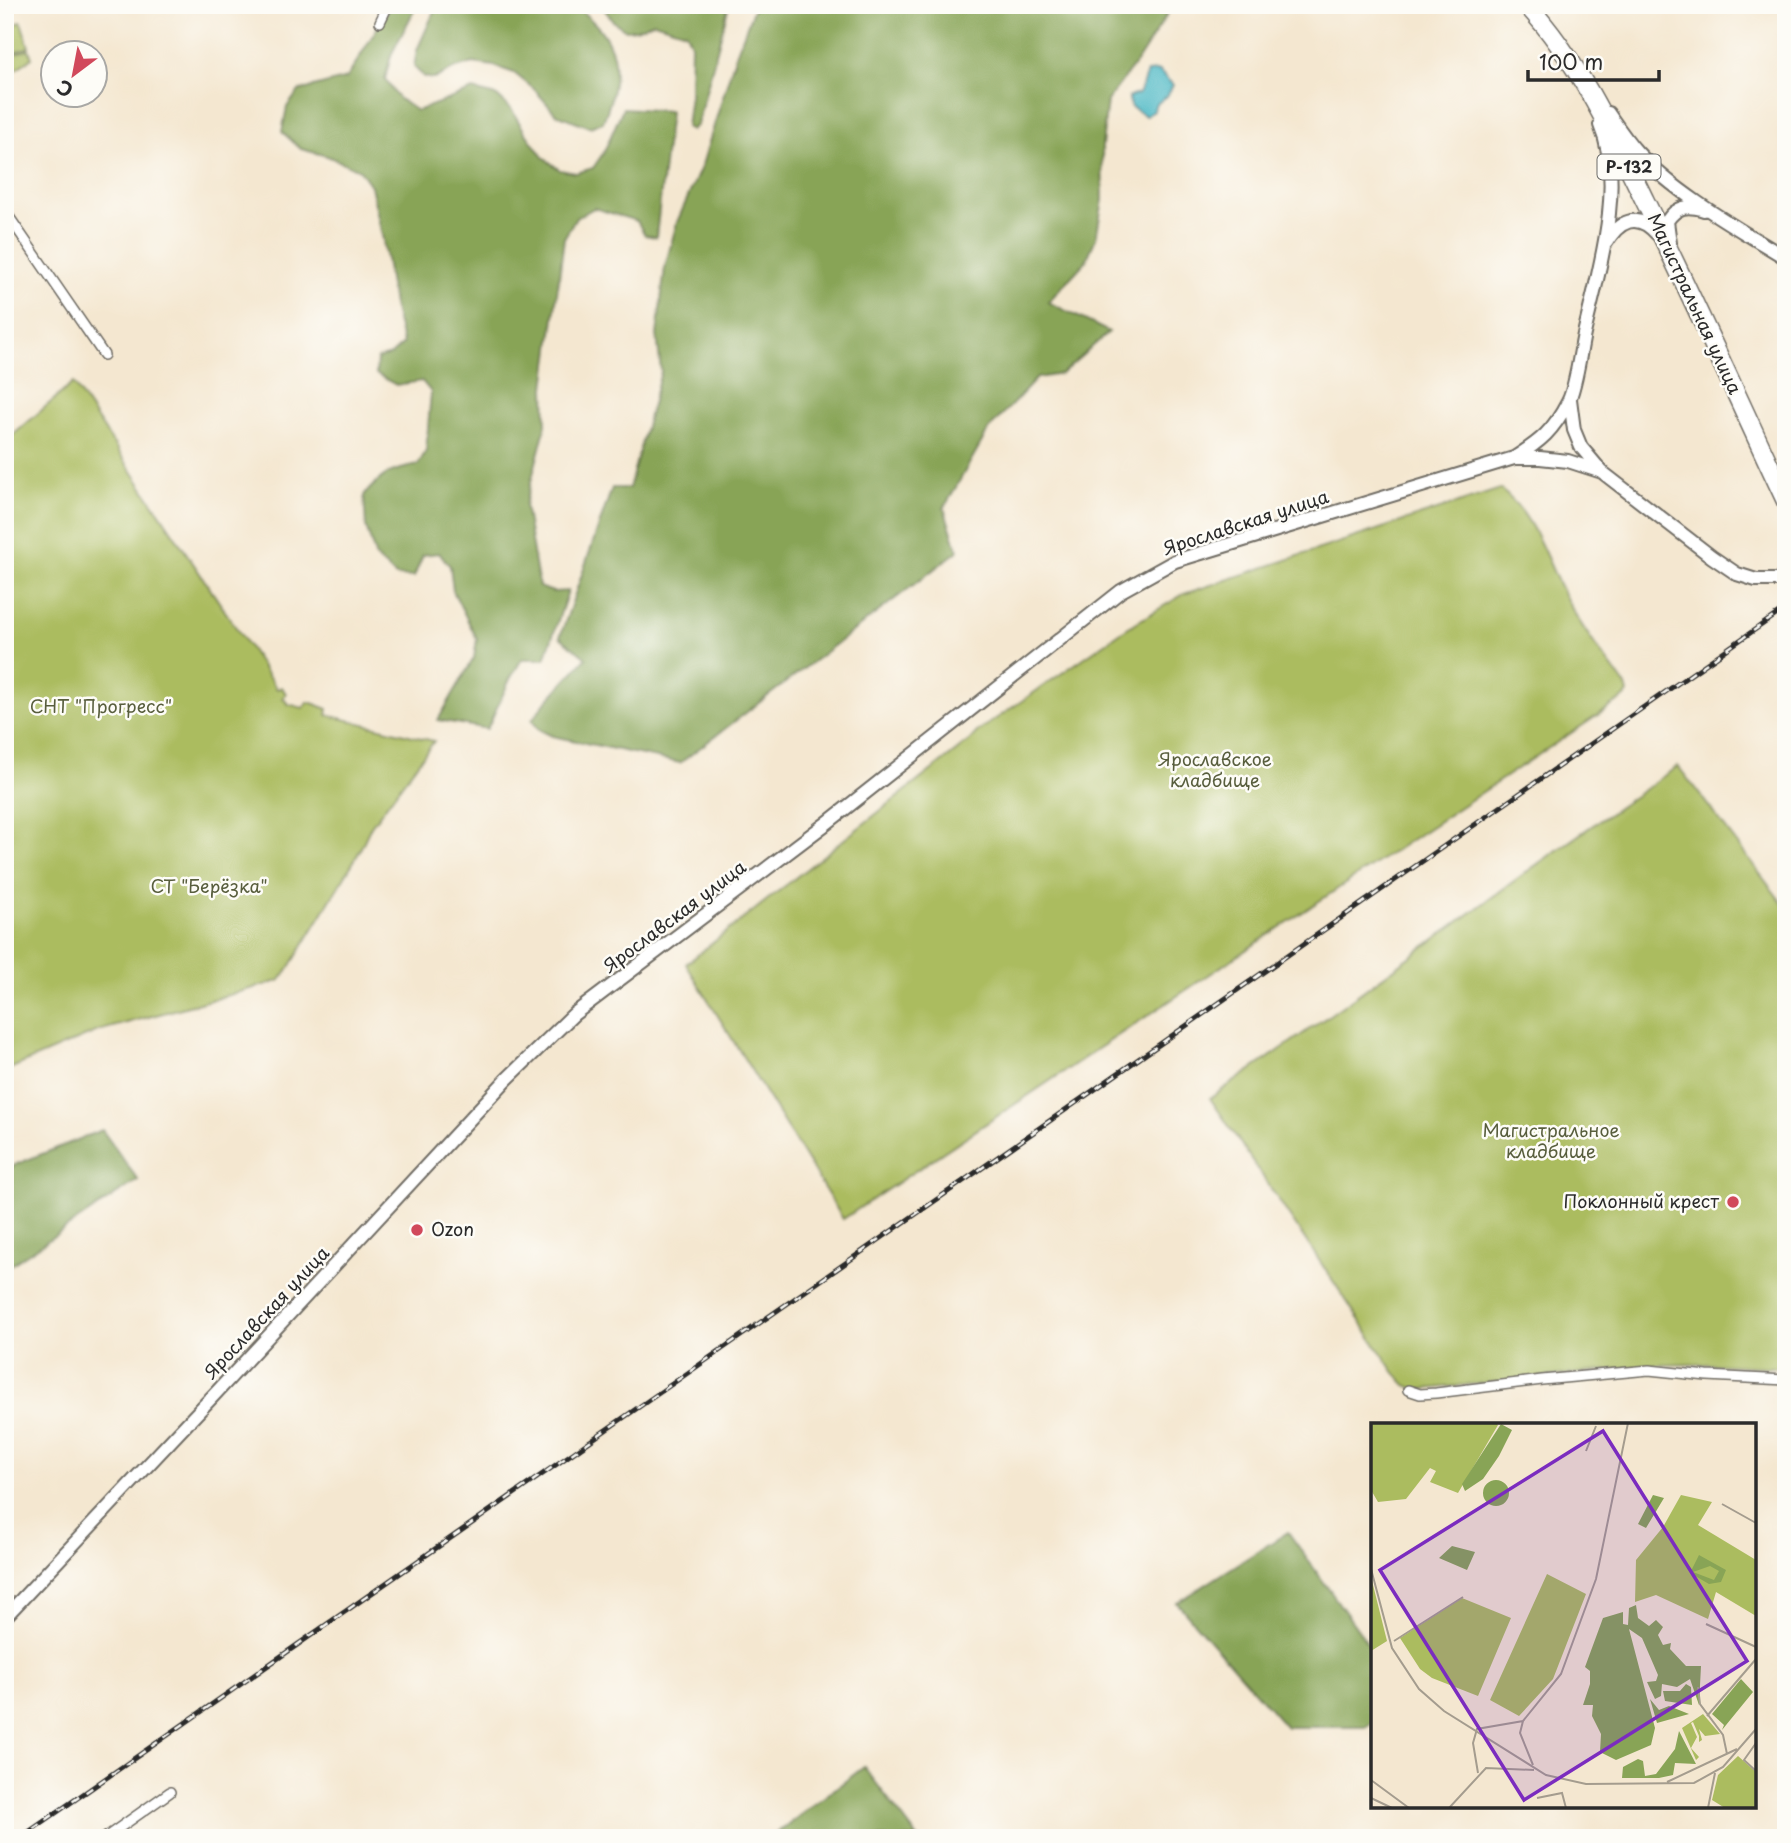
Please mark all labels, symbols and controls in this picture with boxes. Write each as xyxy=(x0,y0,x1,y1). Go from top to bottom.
north arrow xyxy=(38,38,108,108)
scale bar xyxy=(1528,38,1660,82)
text: 100 m xyxy=(1539,45,1603,77)
text: С xyxy=(51,74,78,105)
road number: Р-132 xyxy=(1598,154,1660,180)
street label: Магистральная улица xyxy=(1641,208,1750,399)
street label: Ярославская улица xyxy=(1158,482,1333,561)
park label: СНТ "Прогресс" xyxy=(30,692,172,719)
park label: Ярославское кладбище xyxy=(1157,745,1272,793)
street label: Ярославская улица xyxy=(596,853,752,979)
park label: СТ "Берёзка" xyxy=(150,872,268,899)
park label: Магистральное кладбище xyxy=(1482,1116,1620,1164)
place label: Поклонный крест xyxy=(1563,1187,1719,1214)
marker: Поклонный крест xyxy=(1725,1194,1741,1210)
place label: Ozon xyxy=(431,1215,474,1242)
marker: Ozon xyxy=(409,1222,425,1238)
street label: Ярославская улица xyxy=(196,1239,335,1385)
inset map xyxy=(1371,1423,1756,1808)

